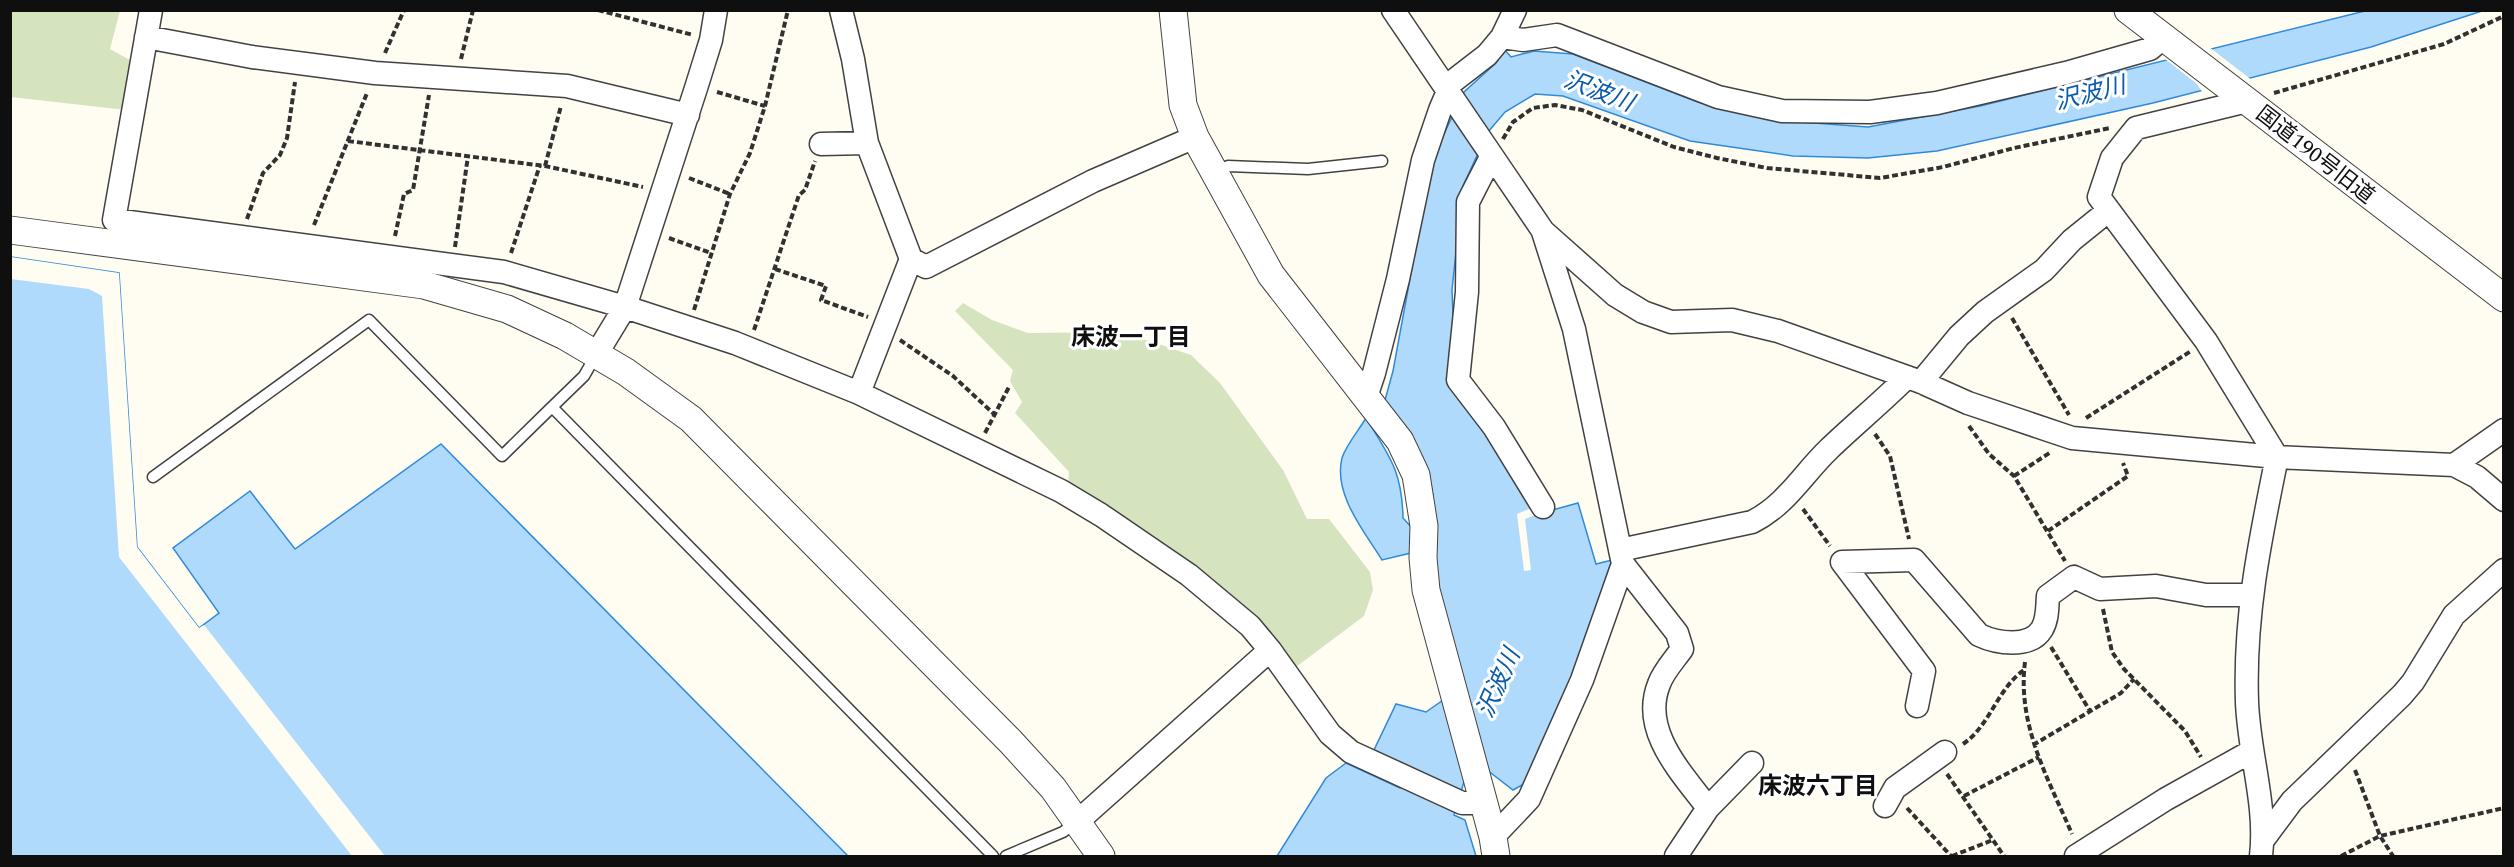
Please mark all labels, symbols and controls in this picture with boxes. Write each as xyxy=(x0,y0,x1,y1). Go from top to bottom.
water label: 沢波川 xyxy=(1559,62,1642,123)
water label: 沢波川 xyxy=(2051,67,2132,120)
street label: 国道190号旧道 xyxy=(2249,98,2382,212)
district label: 床波一丁目 xyxy=(1071,320,1191,356)
water label: 沢波川 xyxy=(1468,640,1531,724)
district label: 床波六丁目 xyxy=(1758,769,1878,805)

